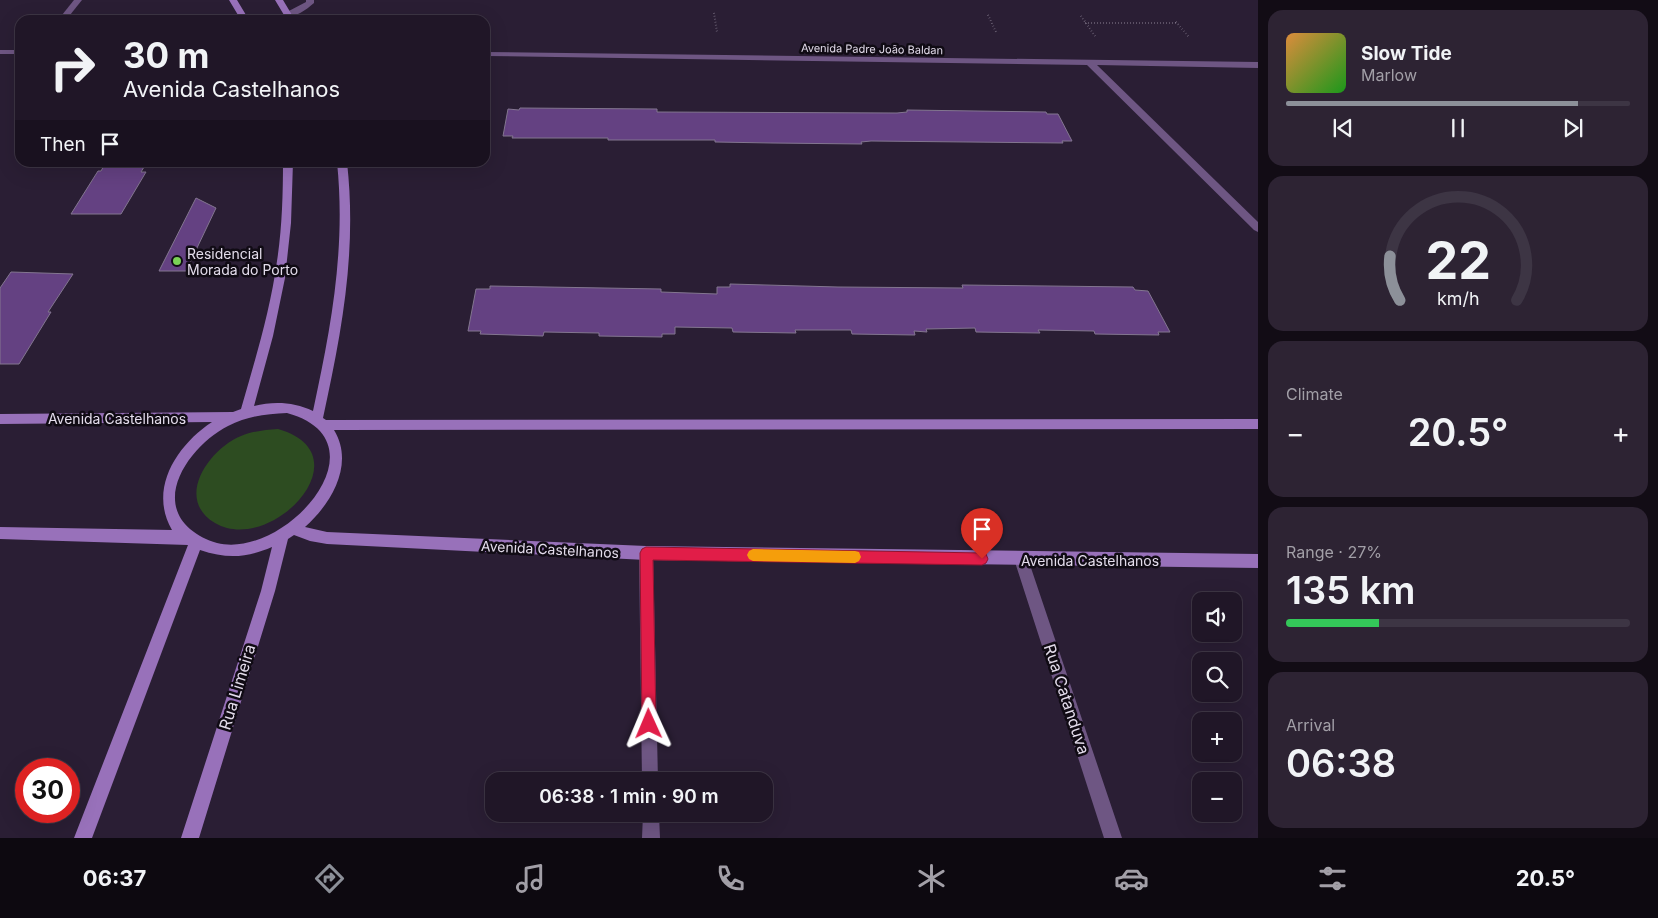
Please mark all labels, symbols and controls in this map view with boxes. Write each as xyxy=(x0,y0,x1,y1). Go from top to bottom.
text: 30 m xyxy=(123,34,209,76)
icon: right xyxy=(40,35,105,100)
street label: Avenida Padre João Baldan xyxy=(801,41,943,57)
text: Slow Tide xyxy=(1361,42,1452,65)
text: Marlow xyxy=(1361,65,1417,85)
text: Avenida Castelhanos xyxy=(123,76,340,102)
icon: previous xyxy=(1329,114,1357,142)
icon: pause xyxy=(1444,114,1472,142)
icon: next xyxy=(1559,114,1587,142)
icon: arrive xyxy=(96,130,124,158)
text: Then xyxy=(40,133,86,156)
text: 22 xyxy=(1425,229,1491,292)
place label: Residencial Morada do Porto xyxy=(187,245,298,278)
marker: Residencial Morada do Porto xyxy=(171,255,183,267)
text: km/h xyxy=(1437,288,1479,309)
text: Climate xyxy=(1286,384,1343,404)
text: 20.5° xyxy=(1408,409,1508,455)
street label: Avenida Castelhanos xyxy=(48,410,186,427)
text: − xyxy=(1286,416,1305,450)
text: + xyxy=(1611,416,1630,450)
pin xyxy=(961,508,1003,559)
icon: arrive xyxy=(968,515,996,543)
street label: Avenida Castelhanos xyxy=(481,537,619,561)
text: Range · 27% xyxy=(1286,542,1382,562)
street label: Avenida Castelhanos xyxy=(1021,552,1159,569)
text: 135 km xyxy=(1286,567,1416,613)
map controls xyxy=(1192,592,1242,822)
button: sound xyxy=(1192,592,1242,642)
street label: Rua Catanduva xyxy=(1040,641,1094,757)
street label: Rua Limeira xyxy=(215,642,259,732)
button: search xyxy=(1192,652,1242,702)
position arrow xyxy=(622,697,674,749)
button: + xyxy=(1192,712,1242,762)
text: Arrival xyxy=(1286,715,1335,735)
text: 06:38 xyxy=(1286,740,1396,786)
speed limit sign: 30 xyxy=(15,758,80,823)
button: − xyxy=(1192,772,1242,822)
text: 06:38 · 1 min · 90 m xyxy=(539,785,719,808)
icon: directions xyxy=(312,861,347,896)
icon: music xyxy=(513,861,548,896)
icon: phone xyxy=(713,861,748,896)
icon: climate xyxy=(914,861,949,896)
icon: car xyxy=(1114,861,1149,896)
icon: filters xyxy=(1315,861,1350,896)
text: 06:37 xyxy=(83,865,146,891)
text: 20.5° xyxy=(1516,865,1575,891)

